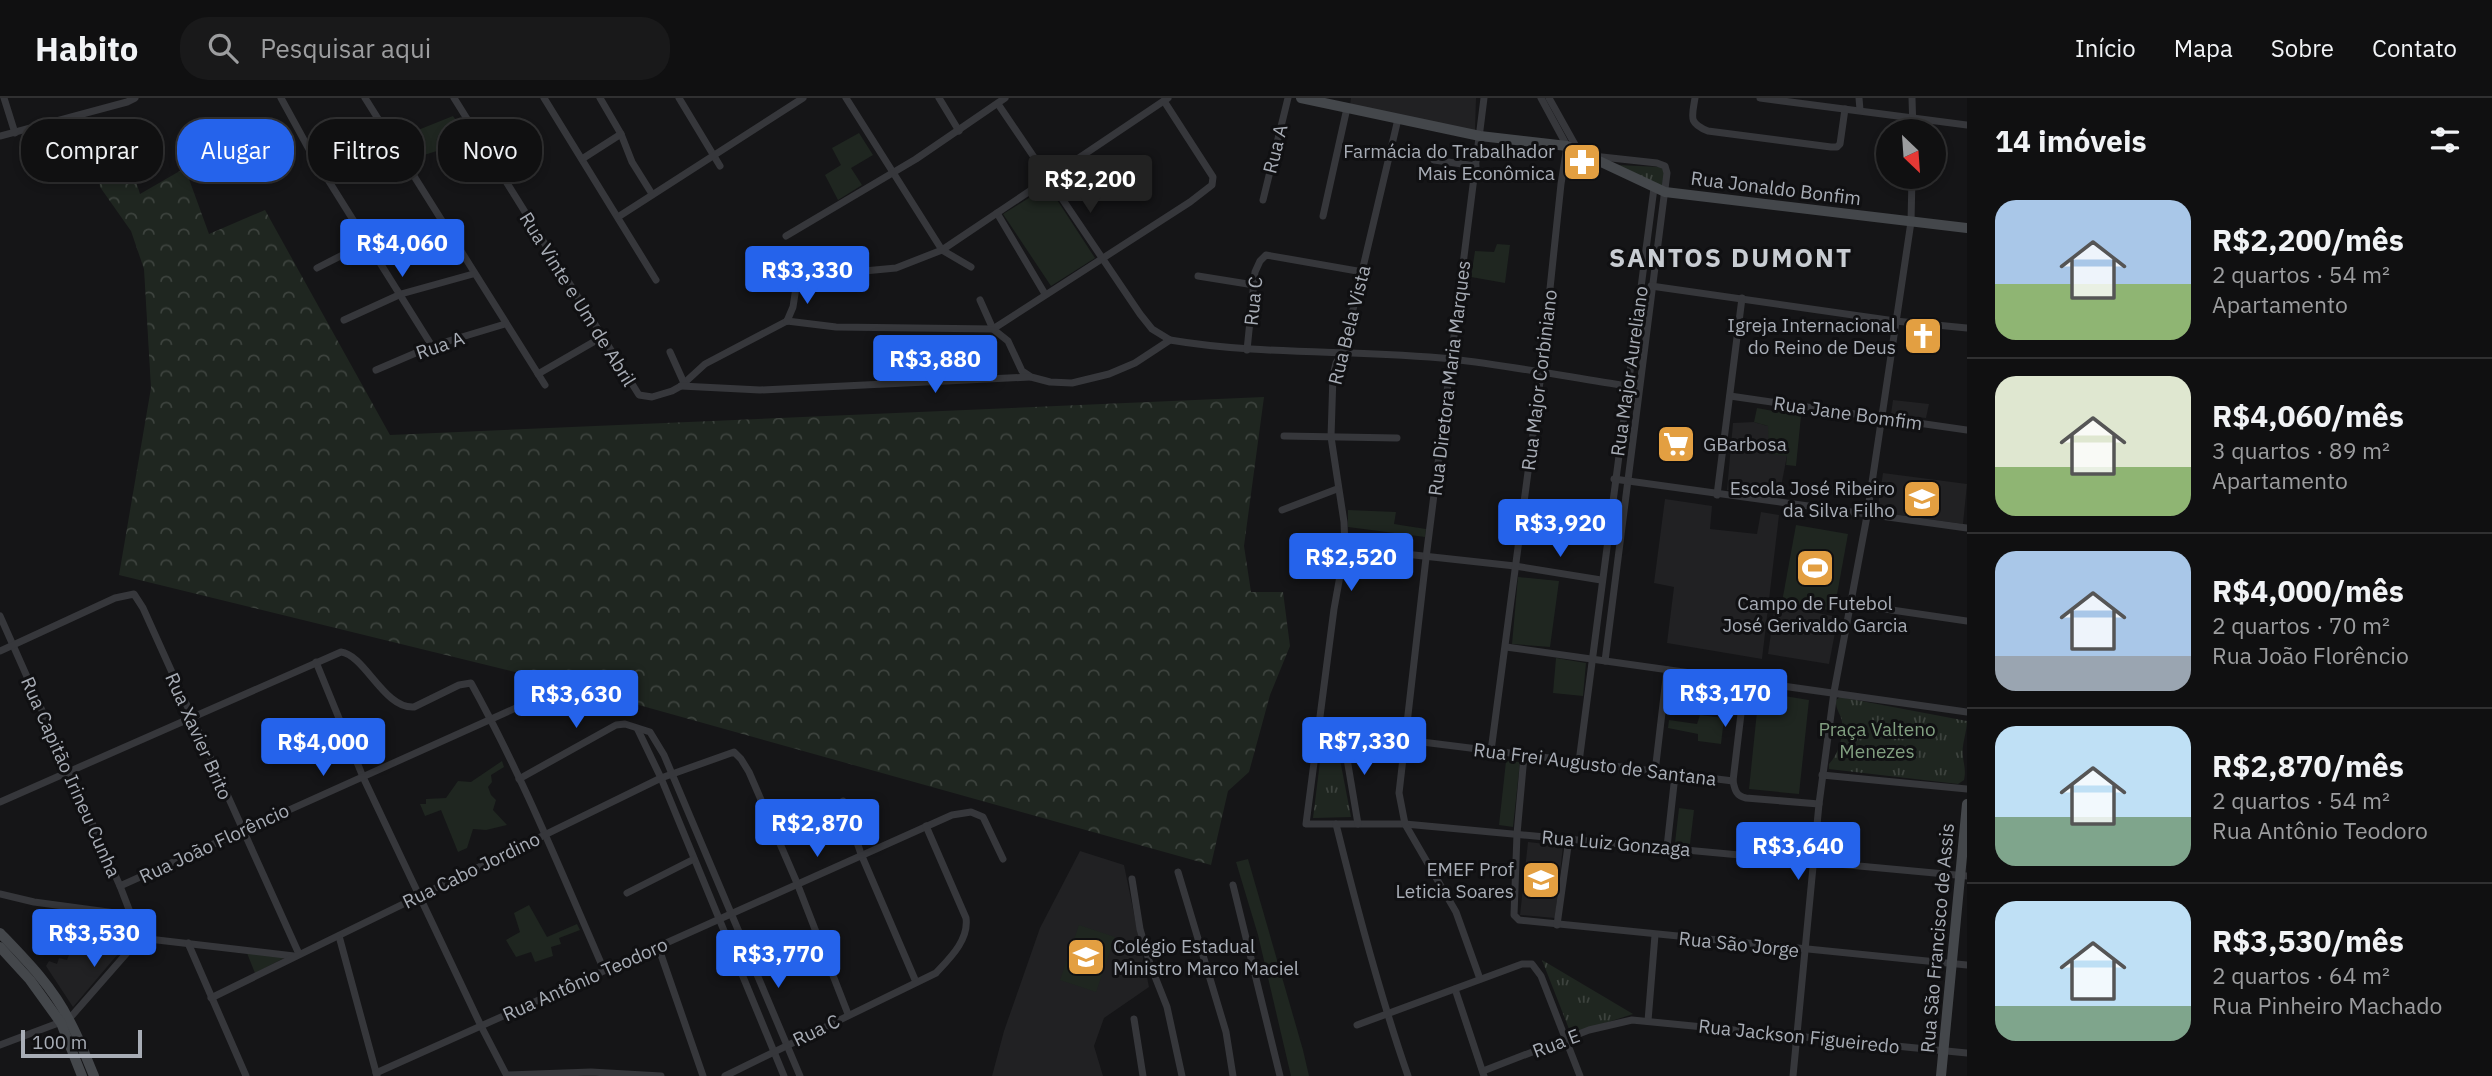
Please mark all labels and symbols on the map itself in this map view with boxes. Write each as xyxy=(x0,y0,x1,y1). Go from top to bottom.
north arrow xyxy=(1876,119,1946,189)
street label: Rua A xyxy=(1257,122,1293,176)
place label: Farmácia do Trabalhador Mais Econômica xyxy=(1343,139,1555,185)
pharmacy icon: Farmácia do Trabalhador Mais Econômica xyxy=(1561,141,1603,183)
pin: R$2,200 xyxy=(1025,156,1155,215)
street label: Rua Jonaldo Bonfim xyxy=(1689,166,1863,210)
street label: Rua Vinte e Um de Abril xyxy=(515,207,641,391)
pin: R$4,060 xyxy=(337,220,467,279)
district label: SANTOS DUMONT xyxy=(1609,240,1853,274)
pin: R$3,330 xyxy=(742,246,872,306)
street label: Rua Diretora Maria Marques xyxy=(1423,259,1475,497)
street label: Rua Bela Vista xyxy=(1323,263,1375,387)
street label: Rua C xyxy=(1238,275,1268,327)
street label: Rua Major Aureliano xyxy=(1605,284,1653,458)
street label: Rua Major Corbiniano xyxy=(1516,288,1562,472)
place label: Igreja Internacional do Reino de Deus xyxy=(1727,313,1896,359)
church icon: Igreja Internacional do Reino de Deus xyxy=(1902,315,1944,357)
street label: Rua A xyxy=(413,326,467,364)
pin: R$3,880 xyxy=(870,336,1000,395)
street label: Rua Jane Bomfim xyxy=(1772,391,1924,435)
supermarket icon: GBarbosa xyxy=(1655,423,1697,465)
place label: GBarbosa xyxy=(1703,432,1787,456)
place label: Escola José Ribeiro da Silva Filho xyxy=(1730,476,1895,522)
school or university icon: Escola José Ribeiro da Silva Filho xyxy=(1901,478,1943,520)
pin: R$3,920 xyxy=(1495,500,1625,559)
pin: R$2,520 xyxy=(1286,533,1416,593)
sports icon: Campo de Futebol José Gerivaldo Garcia xyxy=(1794,547,1836,589)
place label: Campo de Futebol José Gerivaldo Garcia xyxy=(1722,591,1908,637)
street label: Rua Xavier Brito xyxy=(160,669,238,803)
pin: R$3,630 xyxy=(511,670,641,730)
pin: R$3,170 xyxy=(1660,670,1790,729)
street label: Rua Capitão Irineu Cunha xyxy=(16,673,126,881)
park label: Praça Valteno Menezes xyxy=(1818,717,1936,763)
pin: R$4,000 xyxy=(258,718,388,778)
pin: R$7,330 xyxy=(1299,718,1429,777)
street label: Rua Frei Augusto de Santana xyxy=(1472,737,1718,791)
street label: Rua João Florêncio xyxy=(135,798,293,888)
pin: R$2,870 xyxy=(752,800,882,859)
pin: R$3,640 xyxy=(1733,822,1863,882)
street label: Rua São Francisco de Assis xyxy=(1915,822,1959,1054)
street label: Rua Luiz Gonzaga xyxy=(1540,825,1692,861)
street label: Rua Cabo Jordino xyxy=(398,826,544,914)
place label: EMEF Prof Leticia Soares xyxy=(1395,857,1514,903)
school or university icon: EMEF Prof Leticia Soares xyxy=(1520,859,1562,901)
pin: R$3,530 xyxy=(29,910,159,969)
street label: Rua São Jorge xyxy=(1678,926,1800,962)
pin: R$3,770 xyxy=(713,930,843,990)
street label: Rua Antônio Teodoro xyxy=(499,932,671,1026)
place label: Colégio Estadual Ministro Marco Maciel xyxy=(1113,934,1299,980)
school or university icon: Colégio Estadual Ministro Marco Maciel xyxy=(1065,936,1107,978)
street label: Rua C xyxy=(789,1008,844,1052)
street label: Rua Jackson Figueiredo xyxy=(1697,1013,1901,1059)
street label: Rua E xyxy=(1529,1023,1583,1063)
scale bar xyxy=(21,1027,142,1059)

